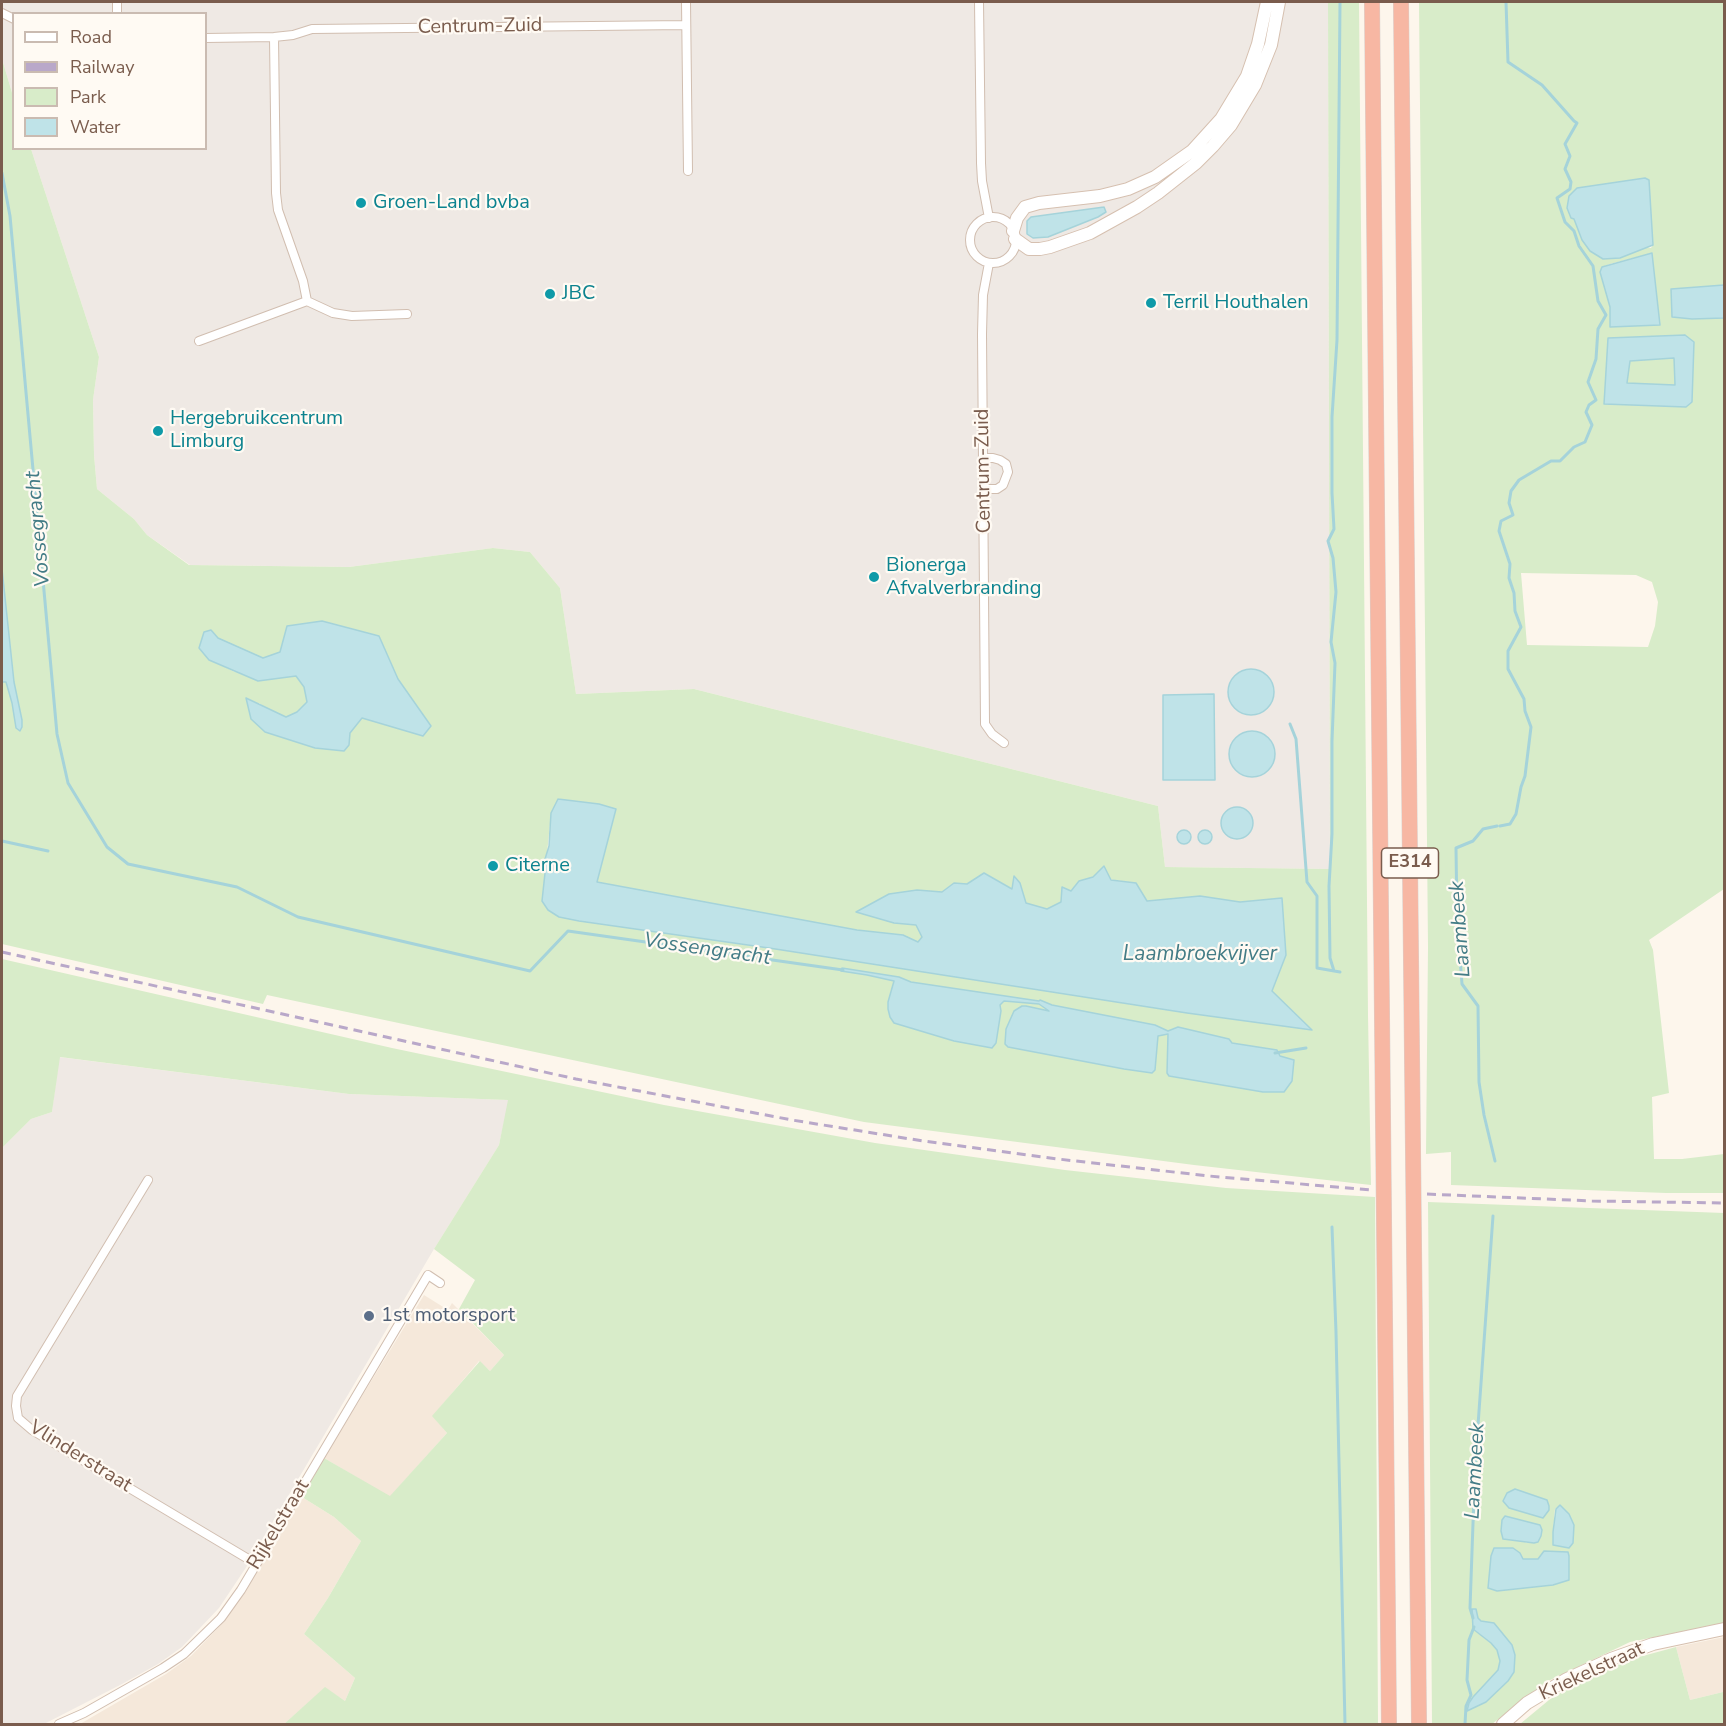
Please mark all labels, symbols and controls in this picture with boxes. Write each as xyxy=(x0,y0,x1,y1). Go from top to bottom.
legend xyxy=(12,12,207,150)
street label: Centrum-Zuid xyxy=(417,14,543,40)
text: Road xyxy=(70,25,112,49)
text: Railway xyxy=(70,55,135,79)
text: Park xyxy=(70,85,106,109)
text: Water xyxy=(70,115,121,139)
place label: Groen-Land bvba xyxy=(373,191,530,215)
marker: Groen-Land bvba xyxy=(354,196,368,210)
place label: JBC xyxy=(562,282,595,306)
marker: JBC xyxy=(543,287,557,301)
place label: Terril Houthalen xyxy=(1163,291,1309,315)
marker: Terril Houthalen xyxy=(1144,296,1158,310)
place label: Hergebruikcentrum Limburg xyxy=(170,407,343,454)
street label: Centrum-Zuid xyxy=(971,408,997,534)
marker: Hergebruikcentrum Limburg xyxy=(151,424,165,438)
water label: Vossegracht xyxy=(21,470,57,588)
place label: Bionerga Afvalverbranding xyxy=(886,554,1041,601)
marker: Bionerga Afvalverbranding xyxy=(867,570,881,584)
road number: E314 xyxy=(1382,848,1438,878)
place label: Citerne xyxy=(505,854,570,878)
marker: Citerne xyxy=(486,859,500,873)
water label: Laambeek xyxy=(1445,880,1477,978)
water label: Vossengracht xyxy=(642,929,772,971)
water label: Laambroekvijver xyxy=(1123,942,1277,968)
place label: 1st motorsport xyxy=(381,1304,515,1328)
marker: 1st motorsport xyxy=(362,1309,376,1323)
street label: Vlinderstraat xyxy=(24,1416,136,1498)
water label: Laambeek xyxy=(1461,1422,1491,1520)
street label: Rijkelstraat xyxy=(243,1476,315,1574)
street label: Kriekelstraat xyxy=(1536,1637,1648,1707)

